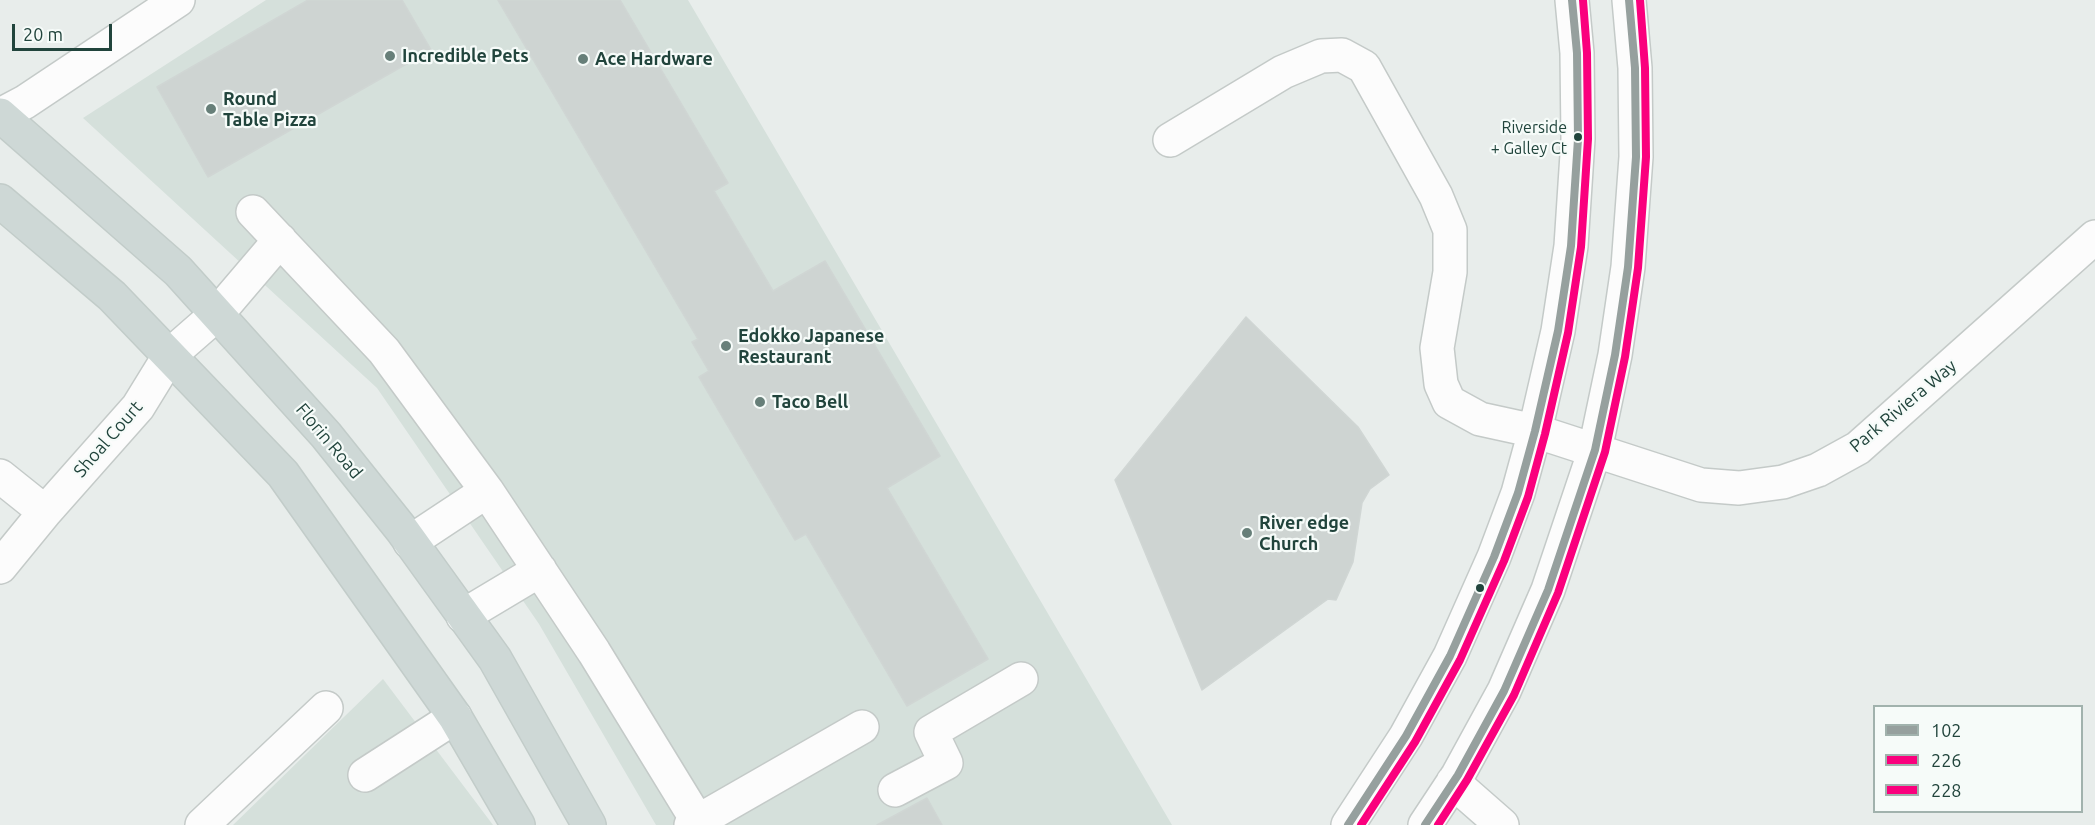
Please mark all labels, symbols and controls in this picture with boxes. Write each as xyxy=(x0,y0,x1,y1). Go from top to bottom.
scale bar xyxy=(15,12,116,50)
text: 20 m xyxy=(23,24,63,44)
place label: Incredible Pets xyxy=(402,45,529,67)
place label: Ace Hardware xyxy=(595,48,713,70)
marker: Incredible Pets xyxy=(383,49,397,63)
marker: Ace Hardware xyxy=(576,52,590,66)
place label: Round Table Pizza xyxy=(223,88,317,130)
marker: Round Table Pizza xyxy=(204,102,218,116)
place label: Riverside + Galley Ct xyxy=(1491,118,1567,156)
marker: Riverside + Galley Ct xyxy=(1572,131,1584,143)
place label: Edokko Japanese Restaurant xyxy=(738,325,884,368)
marker: Edokko Japanese Restaurant xyxy=(719,339,733,353)
street label: Park Riviera Way xyxy=(1845,355,1961,457)
place label: Taco Bell xyxy=(772,391,848,413)
marker: Taco Bell xyxy=(753,395,767,409)
street label: Shoal Court xyxy=(69,396,147,482)
street label: Florin Road xyxy=(291,399,367,483)
place label: River edge Church xyxy=(1259,512,1349,554)
marker: River edge Church xyxy=(1240,526,1254,540)
unlabelled marker xyxy=(1474,582,1486,594)
legend xyxy=(1873,705,2083,813)
text: 102 xyxy=(1931,720,1961,740)
text: 226 xyxy=(1931,750,1961,770)
text: 228 xyxy=(1931,780,1961,800)

